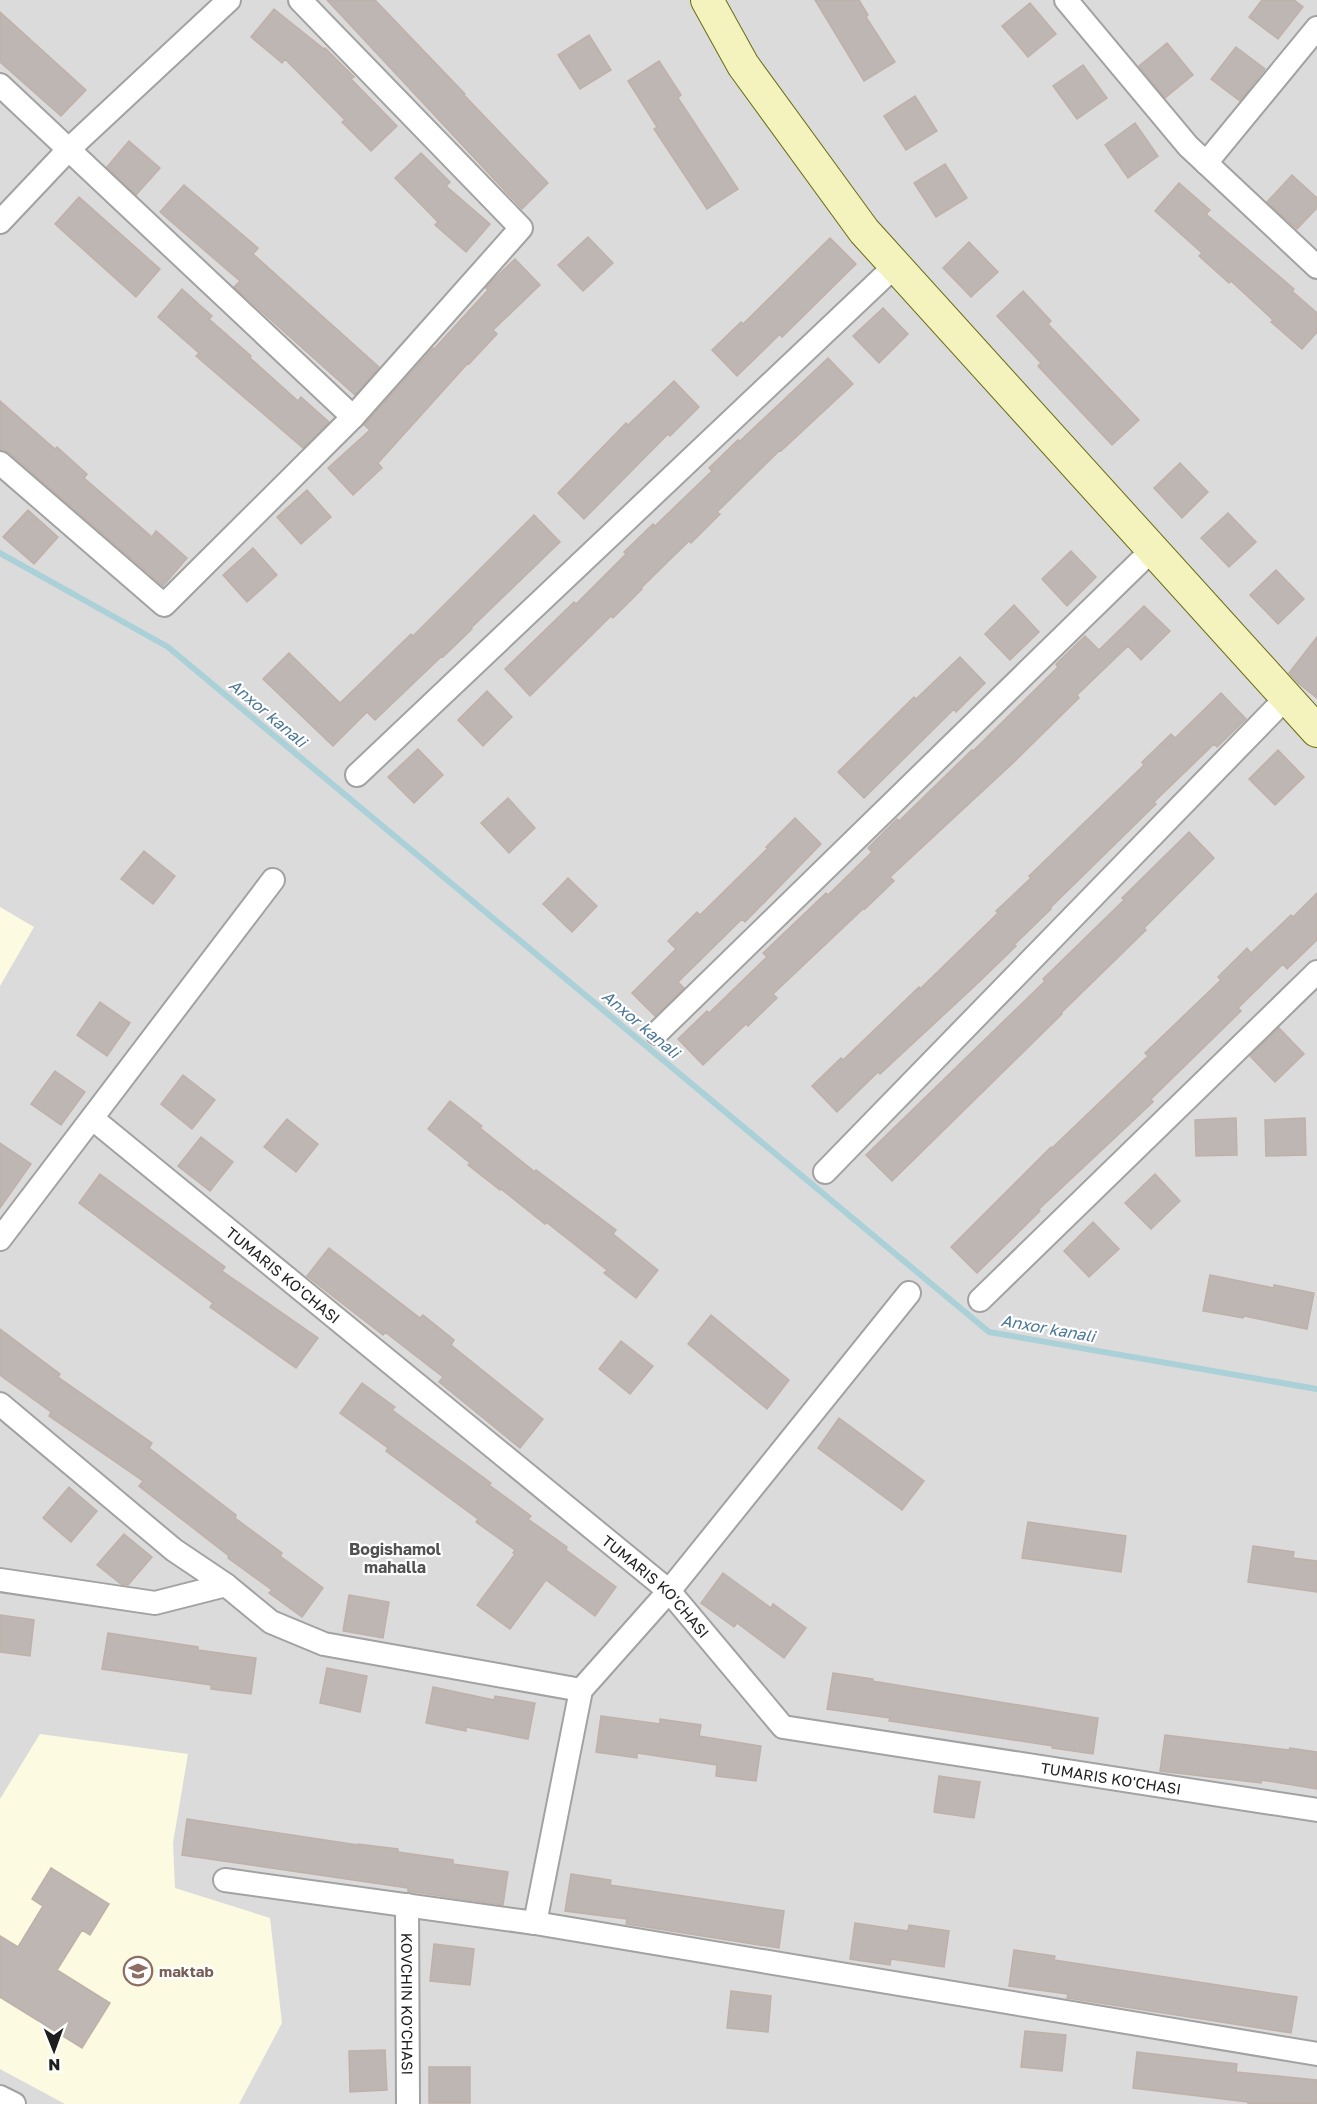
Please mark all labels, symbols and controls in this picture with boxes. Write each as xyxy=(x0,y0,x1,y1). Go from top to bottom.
water label: Anxor kanali xyxy=(225,675,312,752)
water label: Anxor kanali xyxy=(598,986,685,1063)
street label: TUMARIS KO'CHASI xyxy=(223,1223,344,1327)
water label: Anxor kanali xyxy=(999,1310,1098,1346)
street label: TUMARIS KO'CHASI xyxy=(599,1531,713,1641)
district label: Bogishamol mahalla xyxy=(349,1539,442,1577)
street label: TUMARIS KO'CHASI xyxy=(1039,1758,1182,1798)
street label: KOVCHIN KO'CHASI xyxy=(398,1933,417,2075)
school or university icon: maktab xyxy=(122,1955,154,1987)
place label: maktab xyxy=(159,1962,214,1980)
north arrow xyxy=(24,2020,84,2080)
text: N xyxy=(48,2055,61,2075)

